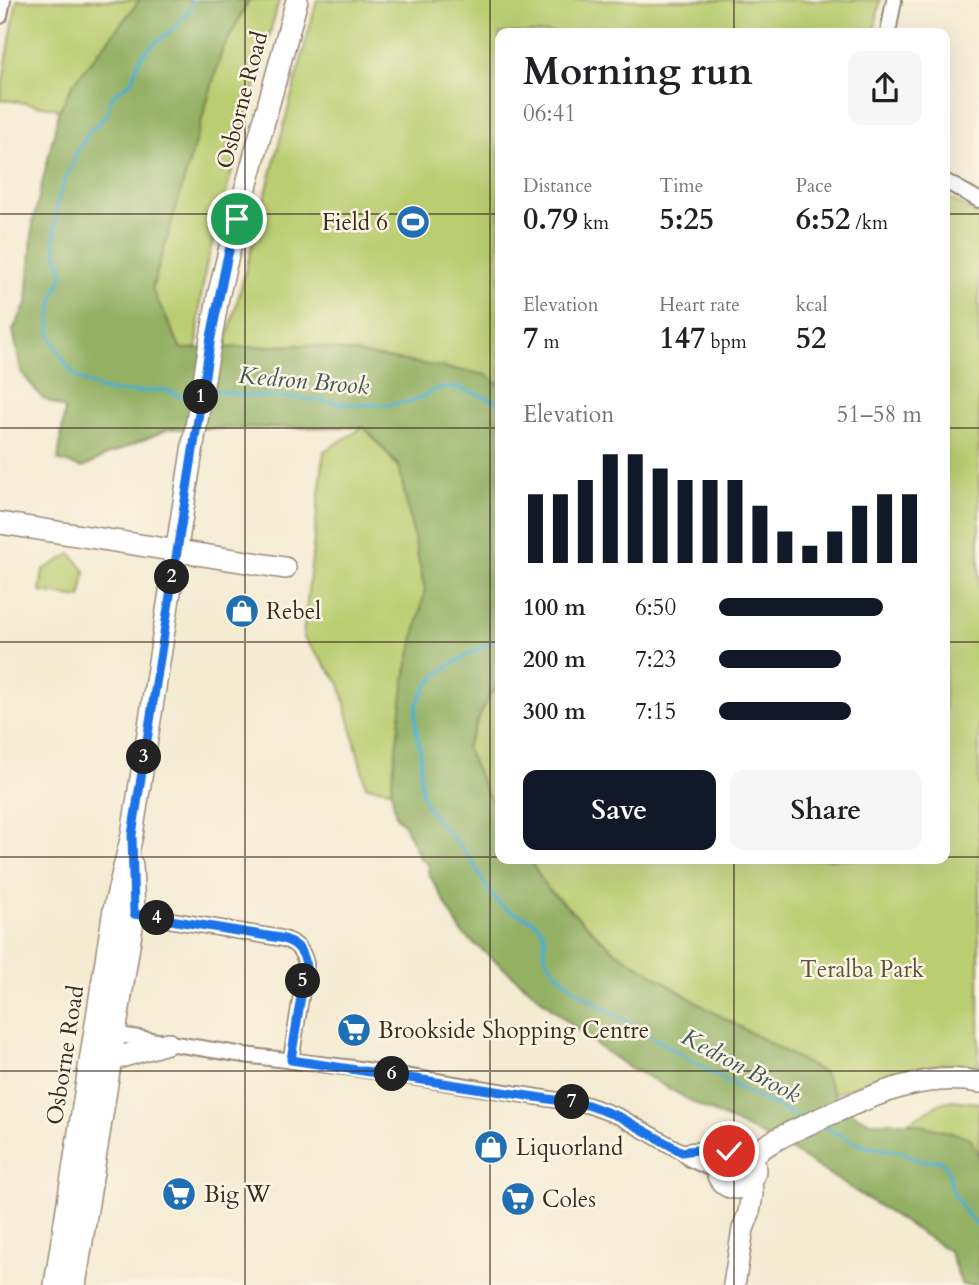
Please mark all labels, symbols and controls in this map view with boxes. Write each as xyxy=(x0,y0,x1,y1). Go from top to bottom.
street label: Osborne Road xyxy=(209,27,275,172)
text: Morning run xyxy=(523,46,753,98)
button: share xyxy=(848,51,922,125)
text: 06:41 xyxy=(523,98,576,129)
text: Distance xyxy=(523,173,592,199)
text: Time xyxy=(659,173,703,199)
text: Pace xyxy=(796,173,832,199)
pin xyxy=(207,189,267,249)
text: 0.79 xyxy=(523,199,578,240)
text: 5:25 xyxy=(659,199,714,240)
text: 6:52 xyxy=(796,199,850,240)
icon: arrive xyxy=(218,200,256,238)
sports icon: Field 6 xyxy=(394,203,432,241)
place label: Field 6 xyxy=(322,207,388,238)
text: km xyxy=(578,210,609,236)
text: /km xyxy=(850,210,888,236)
text: Elevation xyxy=(523,292,598,318)
text: Heart rate xyxy=(659,292,740,318)
text: kcal xyxy=(796,292,828,318)
text: 7 xyxy=(523,318,538,359)
text: 147 xyxy=(659,318,705,359)
text: 52 xyxy=(796,318,826,359)
text: m xyxy=(538,329,560,355)
text: bpm xyxy=(705,329,747,355)
water label: Kedron Brook xyxy=(237,359,371,403)
pin: 1 xyxy=(184,380,218,414)
text: 1 xyxy=(196,383,205,409)
text: Elevation xyxy=(523,399,614,430)
text: 51–58 m xyxy=(837,399,922,430)
pin: 2 xyxy=(154,560,190,594)
text: 2 xyxy=(167,563,176,589)
shop icon: Rebel xyxy=(223,592,261,630)
text: 100 m xyxy=(523,592,586,623)
text: 6:50 xyxy=(635,592,676,623)
place label: Rebel xyxy=(266,596,321,627)
text: 200 m xyxy=(523,644,586,675)
text: 7:23 xyxy=(635,644,676,675)
text: 300 m xyxy=(523,696,586,727)
text: 7:15 xyxy=(635,696,676,727)
pin: 3 xyxy=(127,740,162,774)
text: 3 xyxy=(139,743,148,769)
button: Save xyxy=(523,770,716,850)
button: Share xyxy=(730,770,922,850)
pin: 4 xyxy=(140,900,174,936)
text: 4 xyxy=(152,904,161,930)
park label: Teralba Park xyxy=(800,954,925,985)
pin: 5 xyxy=(286,964,320,998)
text: 5 xyxy=(298,967,307,993)
street label: Osborne Road xyxy=(39,982,91,1127)
supermarket icon: Brookside Shopping Centre xyxy=(335,1011,373,1049)
place label: Brookside Shopping Centre xyxy=(378,1015,649,1046)
water label: Kedron Brook xyxy=(675,1021,807,1111)
pin: 6 xyxy=(374,1056,410,1092)
text: 6 xyxy=(387,1060,396,1086)
pin: 7 xyxy=(554,1084,590,1120)
text: 7 xyxy=(567,1088,576,1114)
pin xyxy=(699,1121,759,1181)
shop icon: Liquorland xyxy=(472,1128,510,1166)
place label: Liquorland xyxy=(516,1132,624,1163)
icon: check xyxy=(710,1132,748,1170)
supermarket icon: Big W xyxy=(160,1175,198,1213)
place label: Big W xyxy=(204,1179,271,1210)
supermarket icon: Coles xyxy=(499,1180,537,1218)
place label: Coles xyxy=(542,1184,596,1215)

